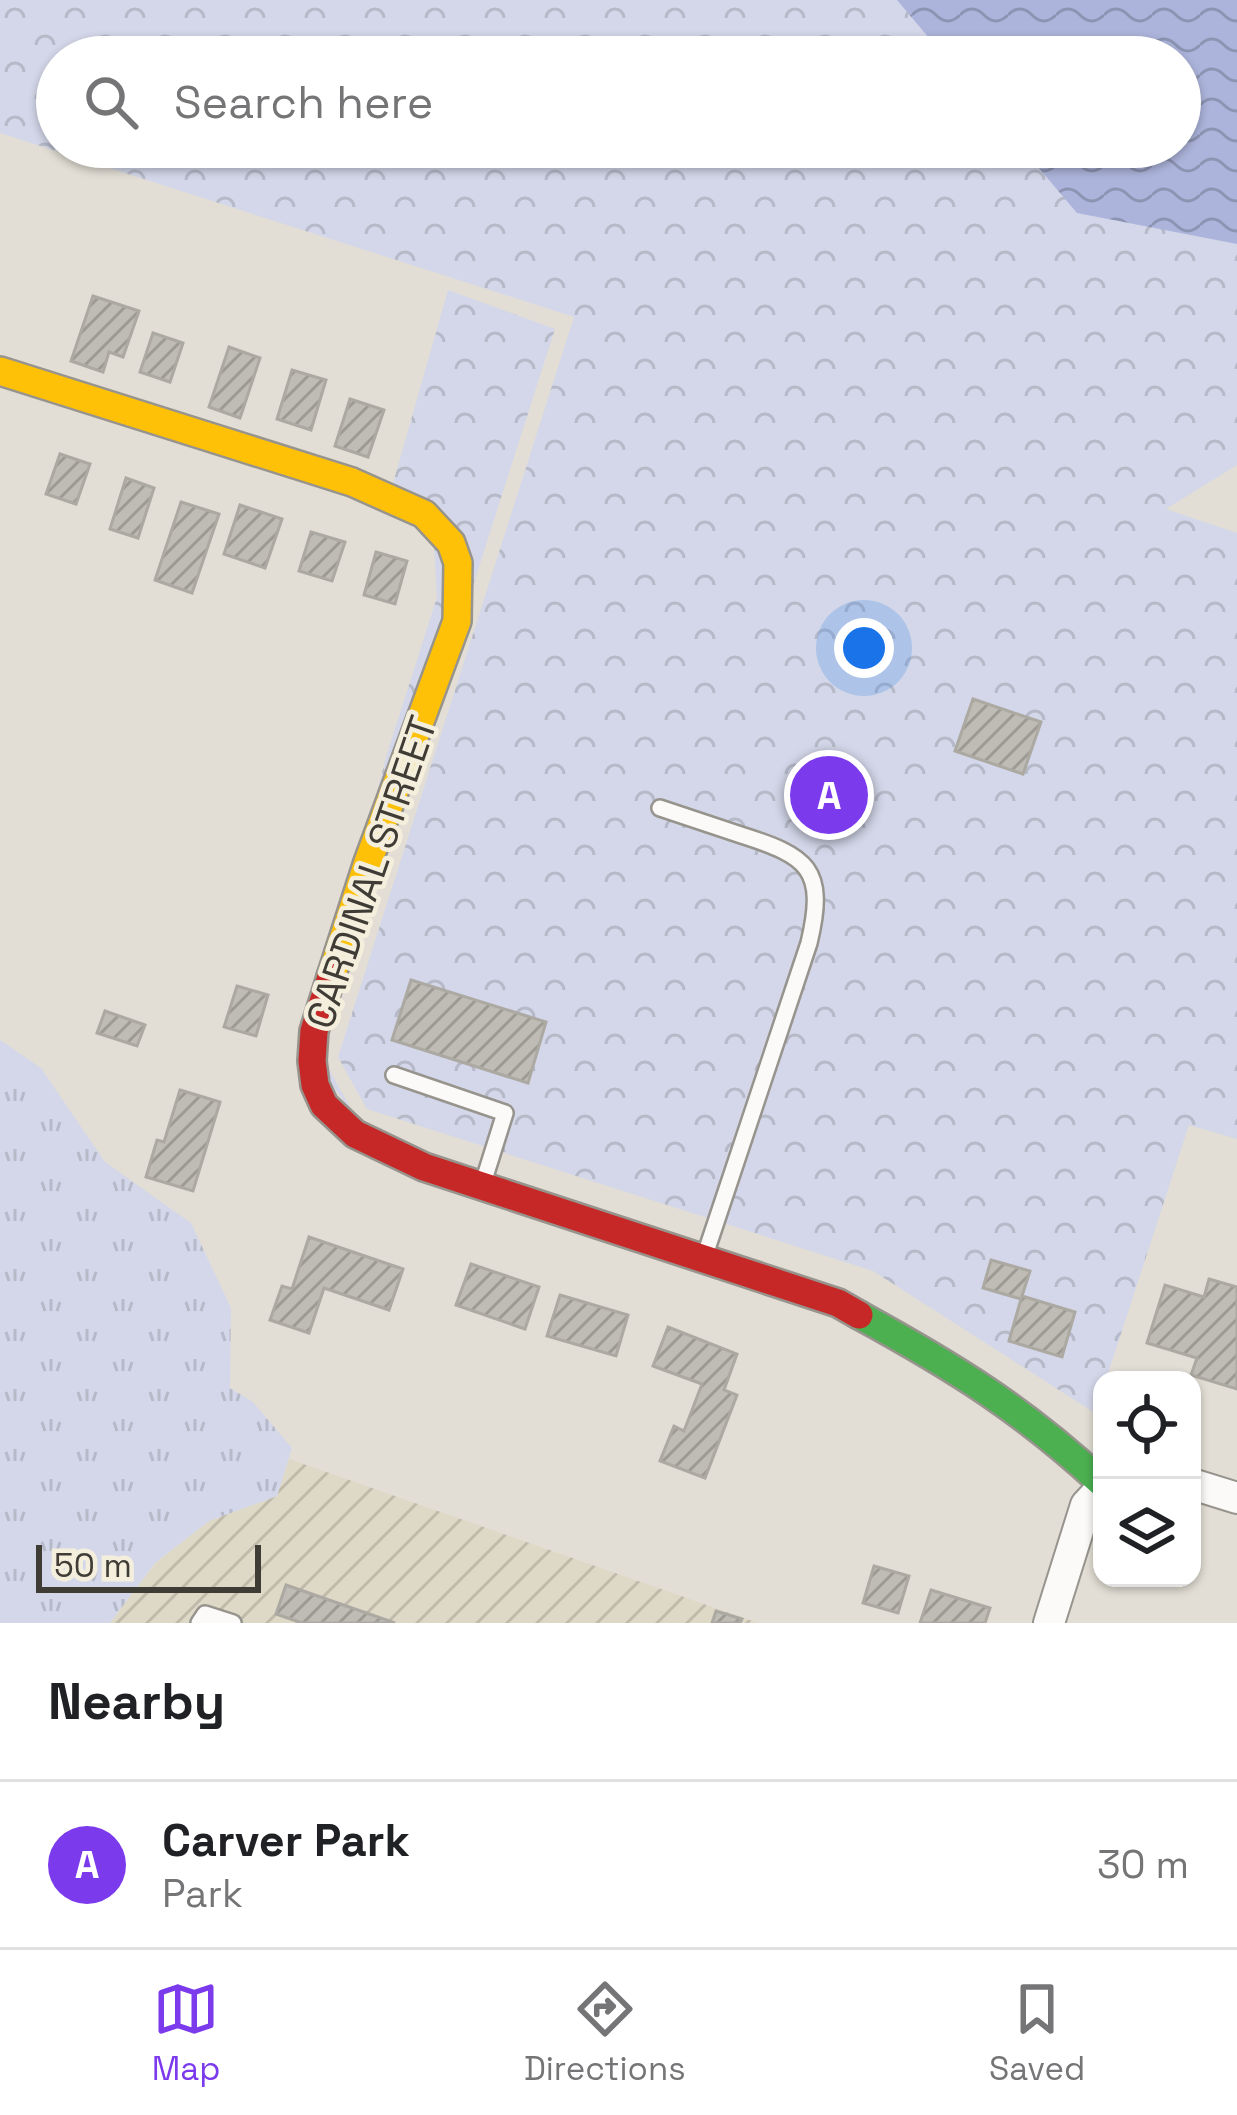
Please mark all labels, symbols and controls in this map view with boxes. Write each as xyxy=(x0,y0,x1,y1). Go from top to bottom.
search box xyxy=(36,36,1201,168)
icon: search xyxy=(78,69,144,135)
text: Search here xyxy=(174,74,433,131)
your location xyxy=(834,618,894,678)
street label: CARDINAL STREET xyxy=(295,709,448,1035)
pin: A xyxy=(790,750,868,840)
map controls xyxy=(1093,1371,1201,1587)
button: locate xyxy=(1093,1371,1201,1479)
button: layers xyxy=(1093,1479,1201,1587)
scale bar xyxy=(36,1539,261,1592)
text: 50 m xyxy=(54,1545,132,1587)
text: Nearby xyxy=(48,1669,225,1734)
text: Carver Park xyxy=(162,1812,410,1869)
text: A xyxy=(75,1840,99,1889)
text: 30 m xyxy=(1097,1840,1189,1889)
text: Park xyxy=(162,1869,243,1918)
tab: Map xyxy=(152,1976,220,2090)
tab: Directions xyxy=(524,1976,686,2090)
tab: Saved xyxy=(989,1976,1085,2090)

